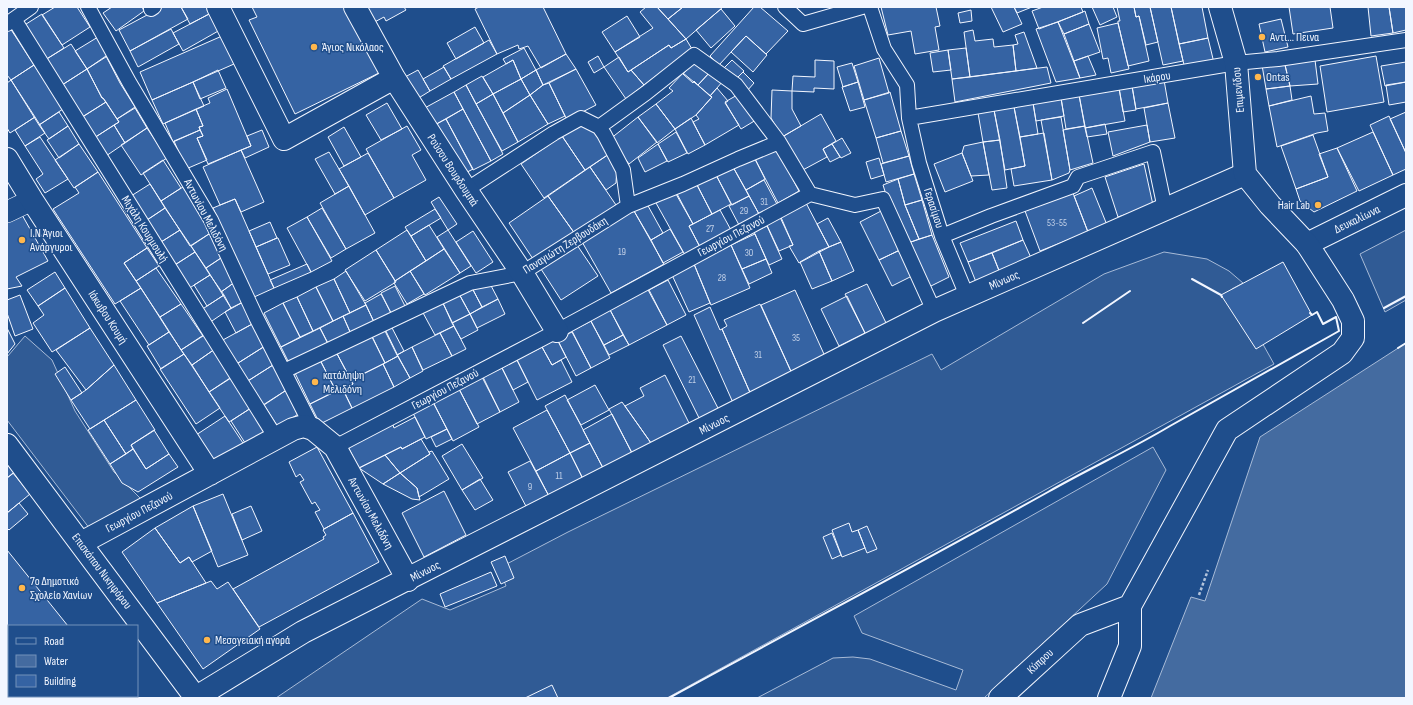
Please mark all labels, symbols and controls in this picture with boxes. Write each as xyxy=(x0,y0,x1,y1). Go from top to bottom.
place label: Αντι... Πεινα xyxy=(1269,30,1319,45)
marker: Αντι... Πεινα xyxy=(1257,32,1267,42)
place label: Άγιος Νικόλαος xyxy=(322,40,384,55)
marker: Άγιος Νικόλαος xyxy=(309,42,319,52)
street label: Επιμενίδου xyxy=(1229,67,1248,113)
street label: Ικάρου xyxy=(1143,68,1172,87)
place label: Ontas xyxy=(1266,70,1290,85)
marker: Ontas xyxy=(1253,72,1263,82)
street label: Ρούσου Βουρδουμπά xyxy=(424,131,482,209)
street label: Αντωνίου Μελιδόνη xyxy=(180,175,231,254)
street label: Γερασίμου xyxy=(920,186,947,230)
street label: Μιχάλη Κουρμουλή xyxy=(118,193,171,266)
house number: 31 xyxy=(760,196,768,208)
place label: Hair Lab xyxy=(1278,198,1310,213)
marker: Hair Lab xyxy=(1313,200,1323,210)
street label: Δευκαλίωνα xyxy=(1332,202,1383,237)
house number: 29 xyxy=(740,205,748,217)
street label: Γεωργίου Πεζανού xyxy=(695,212,767,260)
street label: Παναγιώτη Ζερβουδάκη xyxy=(520,213,610,277)
house number: 53-55 xyxy=(1047,217,1067,229)
house number: 27 xyxy=(706,223,714,235)
place label: Ι.Ν Άγιοι Ανάργυροι xyxy=(29,226,72,255)
marker: Ι.Ν Άγιοι Ανάργυροι xyxy=(17,235,27,245)
house number: 19 xyxy=(618,246,626,258)
house number: 30 xyxy=(745,247,753,259)
street label: Μίνωος xyxy=(987,267,1022,294)
house number: 28 xyxy=(718,272,726,284)
street label: Ιάκωβου Κουμή xyxy=(85,287,131,347)
house number: 35 xyxy=(792,332,800,344)
house number: 31 xyxy=(754,349,762,361)
street label: Γεωργίου Πεζανού xyxy=(409,365,481,413)
place label: κατάληψη Μελιδόνη xyxy=(323,368,364,397)
house number: 21 xyxy=(688,374,696,386)
marker: κατάληψη Μελιδόνη xyxy=(310,377,320,387)
street label: Μίνωος xyxy=(697,410,732,438)
house number: 11 xyxy=(556,470,563,482)
street label: Αντωνίου Μελιδόνη xyxy=(344,474,397,552)
house number: 9 xyxy=(528,481,532,493)
street label: Γεωργίου Πεζανού xyxy=(103,488,175,536)
street label: Επισκόπου Νικηφόρου xyxy=(68,530,135,612)
street label: Μίνωος xyxy=(408,557,443,585)
place label: 7ο Δημοτικό Σχολείο Χανίων xyxy=(30,574,93,603)
marker: 7ο Δημοτικό Σχολείο Χανίων xyxy=(17,583,27,593)
legend xyxy=(8,625,138,697)
place label: Μεσογειακή αγορά xyxy=(215,633,290,648)
text: Road xyxy=(44,634,64,649)
marker: Μεσογειακή αγορά xyxy=(202,635,212,645)
street label: Κύπρου xyxy=(1024,645,1057,677)
text: Water xyxy=(44,654,68,669)
text: Building xyxy=(44,674,76,689)

